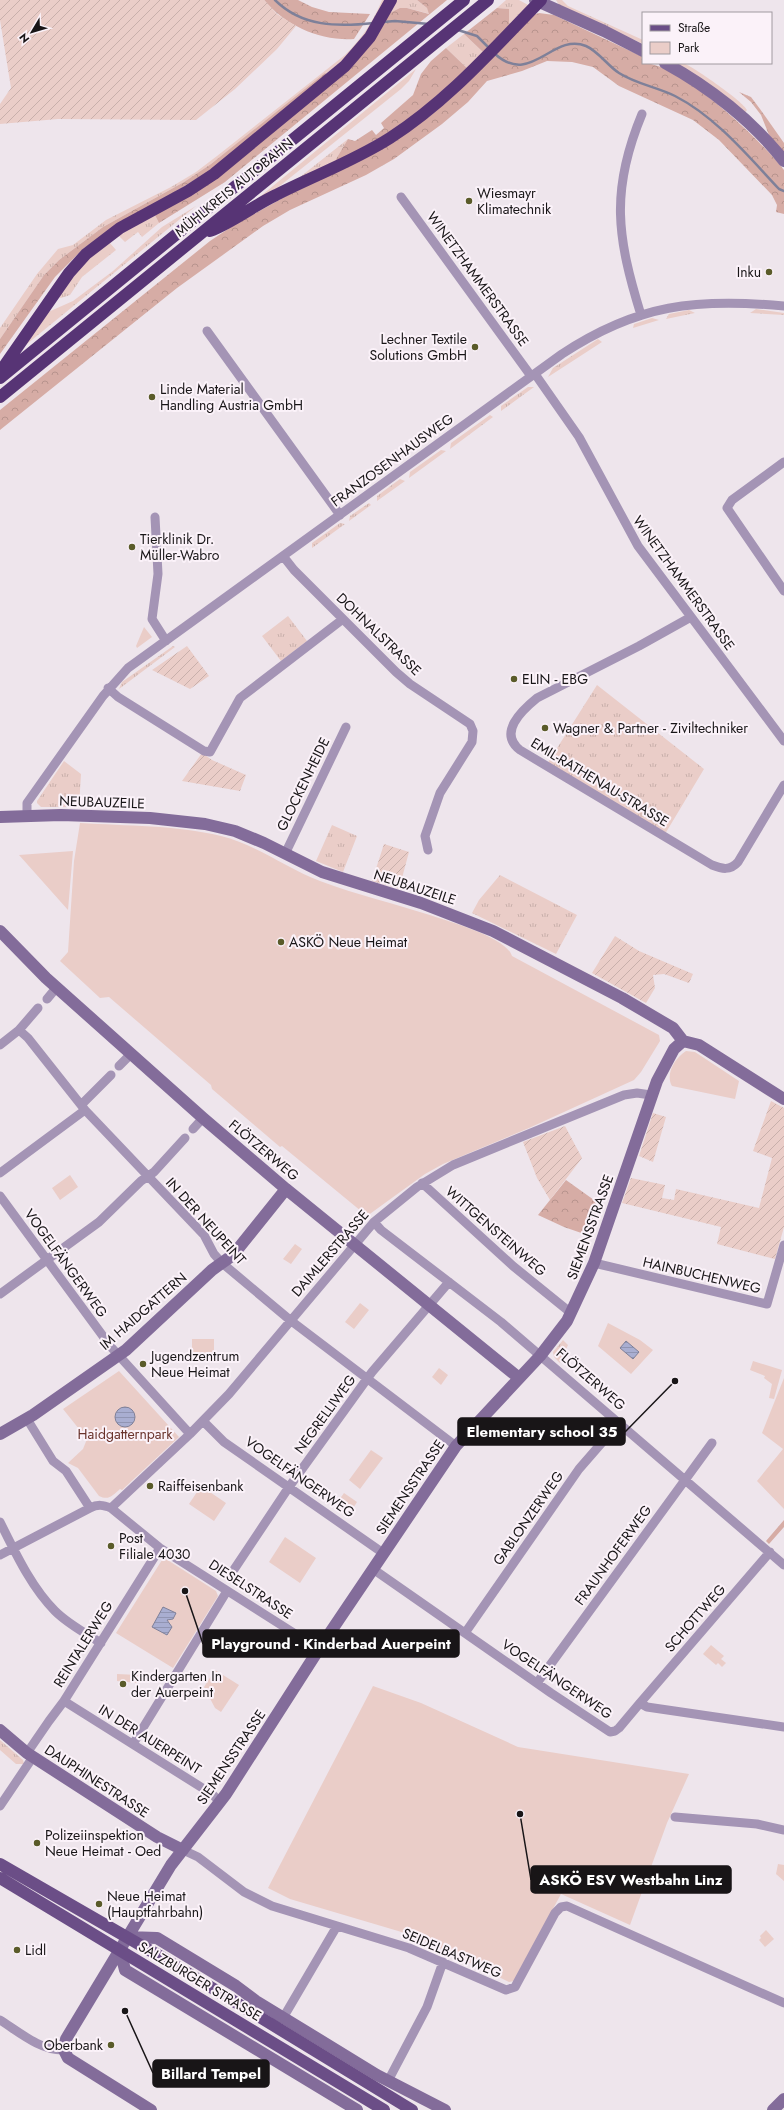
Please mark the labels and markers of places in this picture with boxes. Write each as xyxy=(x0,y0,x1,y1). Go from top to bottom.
place label: Wiesmayr Klimatechnik xyxy=(477,183,552,219)
marker: Wiesmayr Klimatechnik xyxy=(464,196,474,206)
place label: Inku xyxy=(737,262,761,282)
marker: Inku xyxy=(764,267,774,277)
place label: Lechner Textile Solutions GmbH xyxy=(370,329,467,365)
marker: Lechner Textile Solutions GmbH xyxy=(470,342,480,352)
place label: Linde Material Handling Austria GmbH xyxy=(160,379,303,415)
marker: Linde Material Handling Austria GmbH xyxy=(147,392,157,402)
place label: Tierklinik Dr. Müller-Wabro xyxy=(140,529,220,565)
marker: Tierklinik Dr. Müller-Wabro xyxy=(127,542,137,552)
place label: ELIN - EBG xyxy=(522,669,588,689)
marker: ELIN - EBG xyxy=(509,674,519,684)
place label: Wagner & Partner - Ziviltechniker xyxy=(553,718,748,738)
marker: Wagner & Partner - Ziviltechniker xyxy=(540,723,550,733)
place label: ASKÖ Neue Heimat xyxy=(289,932,408,952)
marker: ASKÖ Neue Heimat xyxy=(276,937,286,947)
place label: Jugendzentrum Neue Heimat xyxy=(149,1346,239,1382)
marker: Jugendzentrum Neue Heimat xyxy=(138,1359,148,1369)
callout: Elementary school 35 xyxy=(458,1418,625,1445)
place label: Raiffeisenbank xyxy=(158,1476,244,1496)
marker: Raiffeisenbank xyxy=(145,1481,155,1491)
place label: Post Filiale 4030 xyxy=(119,1528,190,1564)
marker: Post Filiale 4030 xyxy=(106,1541,116,1551)
callout: Playground - Kinderbad Auerpeint xyxy=(203,1630,459,1657)
place label: Kindergarten In der Auerpeint xyxy=(131,1666,222,1702)
marker: Kindergarten In der Auerpeint xyxy=(118,1679,128,1689)
place label: Polizeiinspektion Neue Heimat - Oed xyxy=(45,1825,161,1861)
marker: Polizeiinspektion Neue Heimat - Oed xyxy=(32,1838,42,1848)
callout: ASKÖ ESV Westbahn Linz xyxy=(531,1866,731,1893)
place label: Neue Heimat (Hauptfahrbahn) xyxy=(107,1886,203,1922)
marker: Neue Heimat (Hauptfahrbahn) xyxy=(94,1899,104,1909)
place label: Lidl xyxy=(25,1940,46,1960)
marker: Lidl xyxy=(12,1945,22,1955)
place label: Oberbank xyxy=(44,2035,104,2055)
marker: Oberbank xyxy=(106,2040,116,2050)
callout: Billard Tempel xyxy=(153,2060,269,2087)

